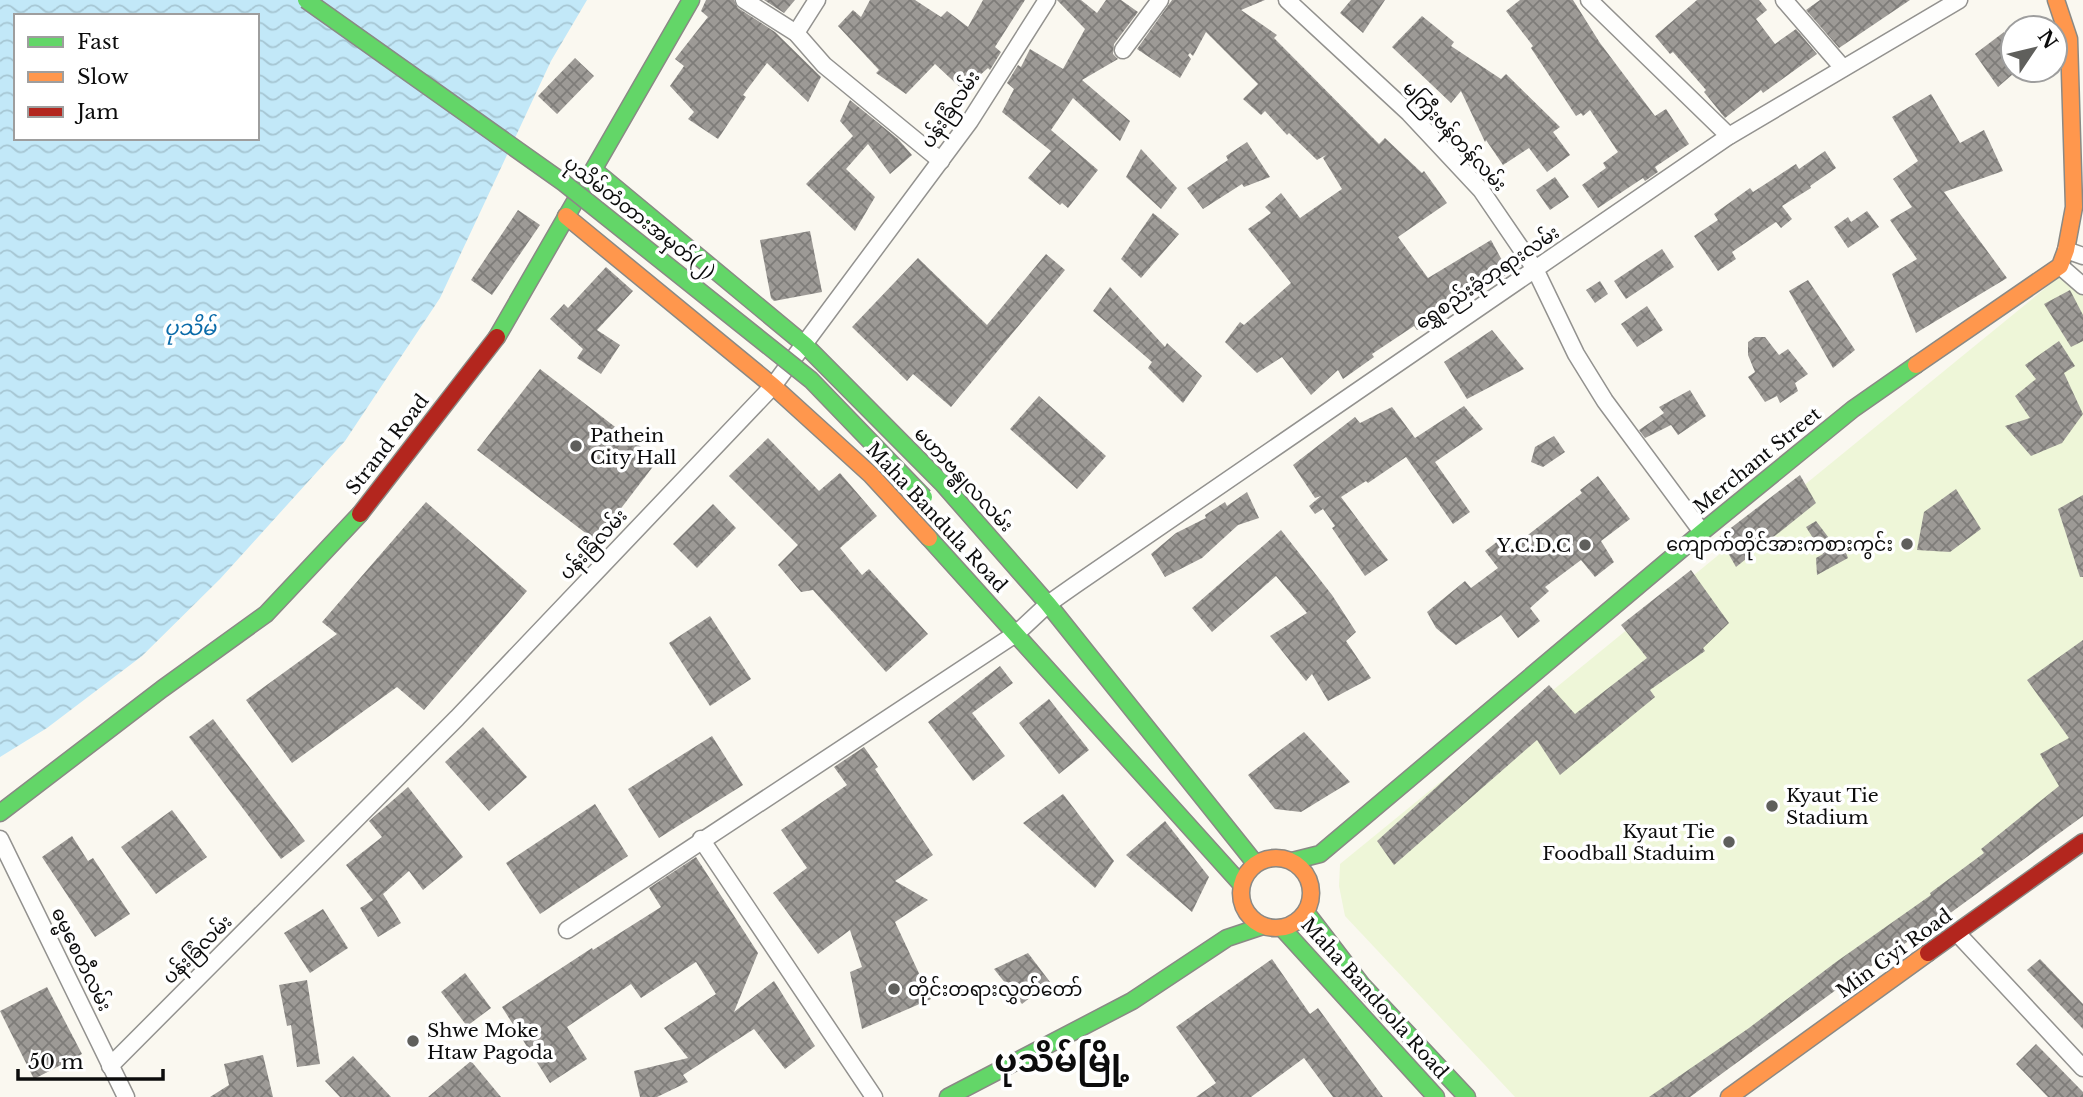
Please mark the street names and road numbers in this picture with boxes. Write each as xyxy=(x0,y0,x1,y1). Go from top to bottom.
street label: ပန်းခြံလမ်း xyxy=(914,65,988,155)
street label: မကြီးဗန်တန်လမ်း xyxy=(1395,75,1514,199)
street label: ပုသိမ်တံတားအမှတ်(၂) xyxy=(557,149,721,287)
street label: ရွှေစည်းခုံဘုရားလမ်း xyxy=(1409,218,1566,338)
street label: Strand Road xyxy=(341,389,434,499)
street label: Merchant Street xyxy=(1689,402,1826,519)
street label: မဟာဗန္ဓုလလမ်း xyxy=(906,420,1020,540)
street label: Maha Bandula Road xyxy=(861,438,1012,597)
street label: ပန်းခြံလမ်း xyxy=(553,502,635,587)
street label: ဓမ္မစေတီလမ်း xyxy=(43,902,119,1017)
street label: Min Gyi Road xyxy=(1832,904,1956,1003)
street label: ပန်းခြံလမ်း xyxy=(156,908,240,992)
street label: Maha Bandoola Road xyxy=(1296,913,1453,1084)

